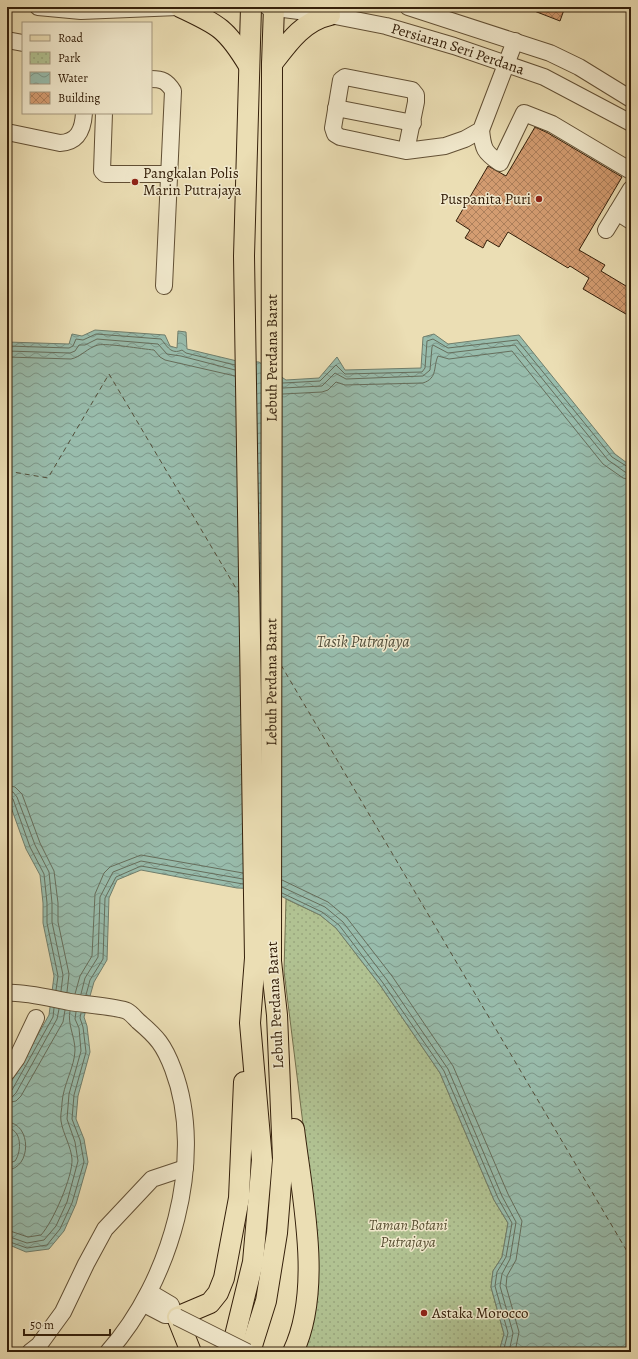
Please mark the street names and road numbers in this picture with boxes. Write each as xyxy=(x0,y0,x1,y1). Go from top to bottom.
street label: Persiaran Seri Perdana xyxy=(389,18,527,80)
street label: Lebuh Perdana Barat xyxy=(262,294,282,422)
street label: Lebuh Perdana Barat xyxy=(261,618,281,746)
street label: Lebuh Perdana Barat xyxy=(262,941,288,1069)

